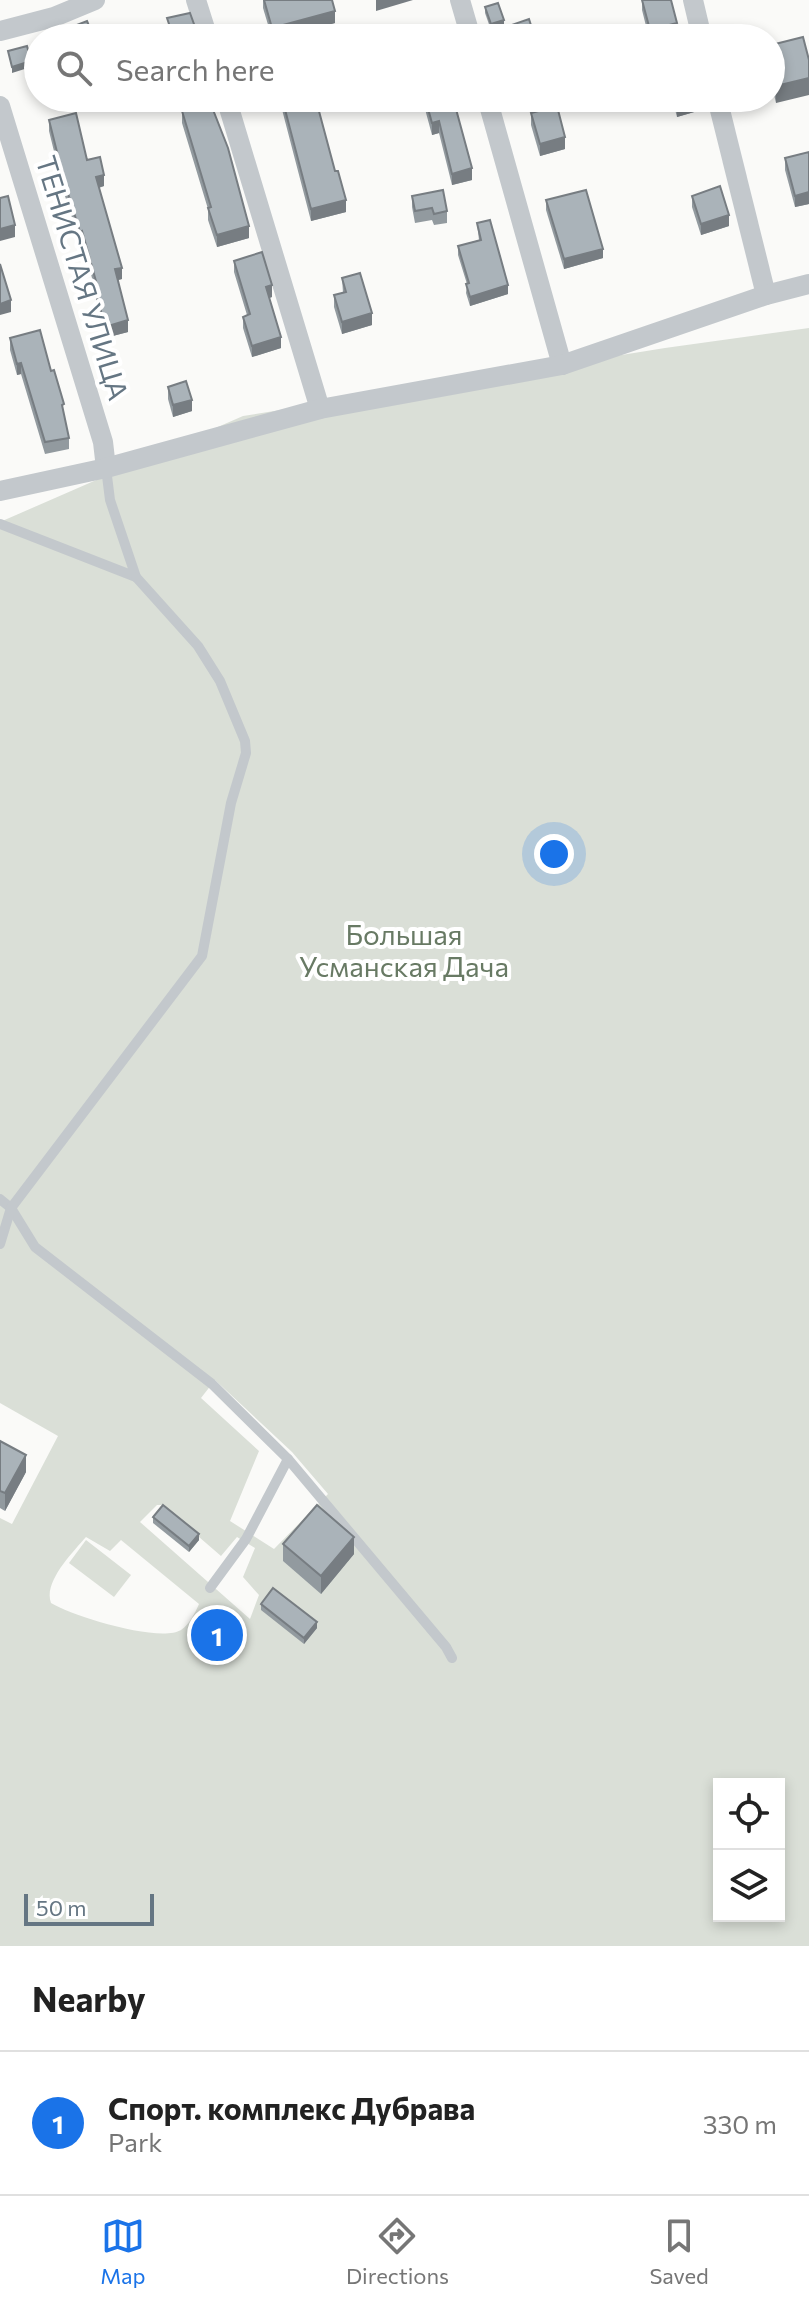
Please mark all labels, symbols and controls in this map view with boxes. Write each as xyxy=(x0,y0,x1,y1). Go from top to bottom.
search box xyxy=(24,24,785,112)
icon: search xyxy=(52,46,96,90)
text: Search here xyxy=(116,50,275,87)
street label: ТЕНИСТАЯ УЛИЦА xyxy=(30,151,136,404)
your location xyxy=(534,834,574,874)
park label: Большая Усманская Дача xyxy=(299,917,509,983)
pin: 1 xyxy=(191,1605,243,1665)
map controls xyxy=(713,1778,785,1922)
button: locate xyxy=(713,1778,785,1850)
button: layers xyxy=(713,1850,785,1922)
scale bar xyxy=(24,1890,154,1926)
text: 50 m xyxy=(36,1894,86,1921)
text: Nearby xyxy=(32,1977,146,2019)
text: Спорт. комплекс Дубрава xyxy=(108,2089,475,2126)
text: 1 xyxy=(52,2108,64,2139)
text: 330 m xyxy=(703,2108,777,2139)
text: Park xyxy=(108,2126,162,2157)
tab: Map xyxy=(100,2214,146,2289)
tab: Directions xyxy=(346,2214,449,2289)
tab: Saved xyxy=(649,2214,709,2289)

